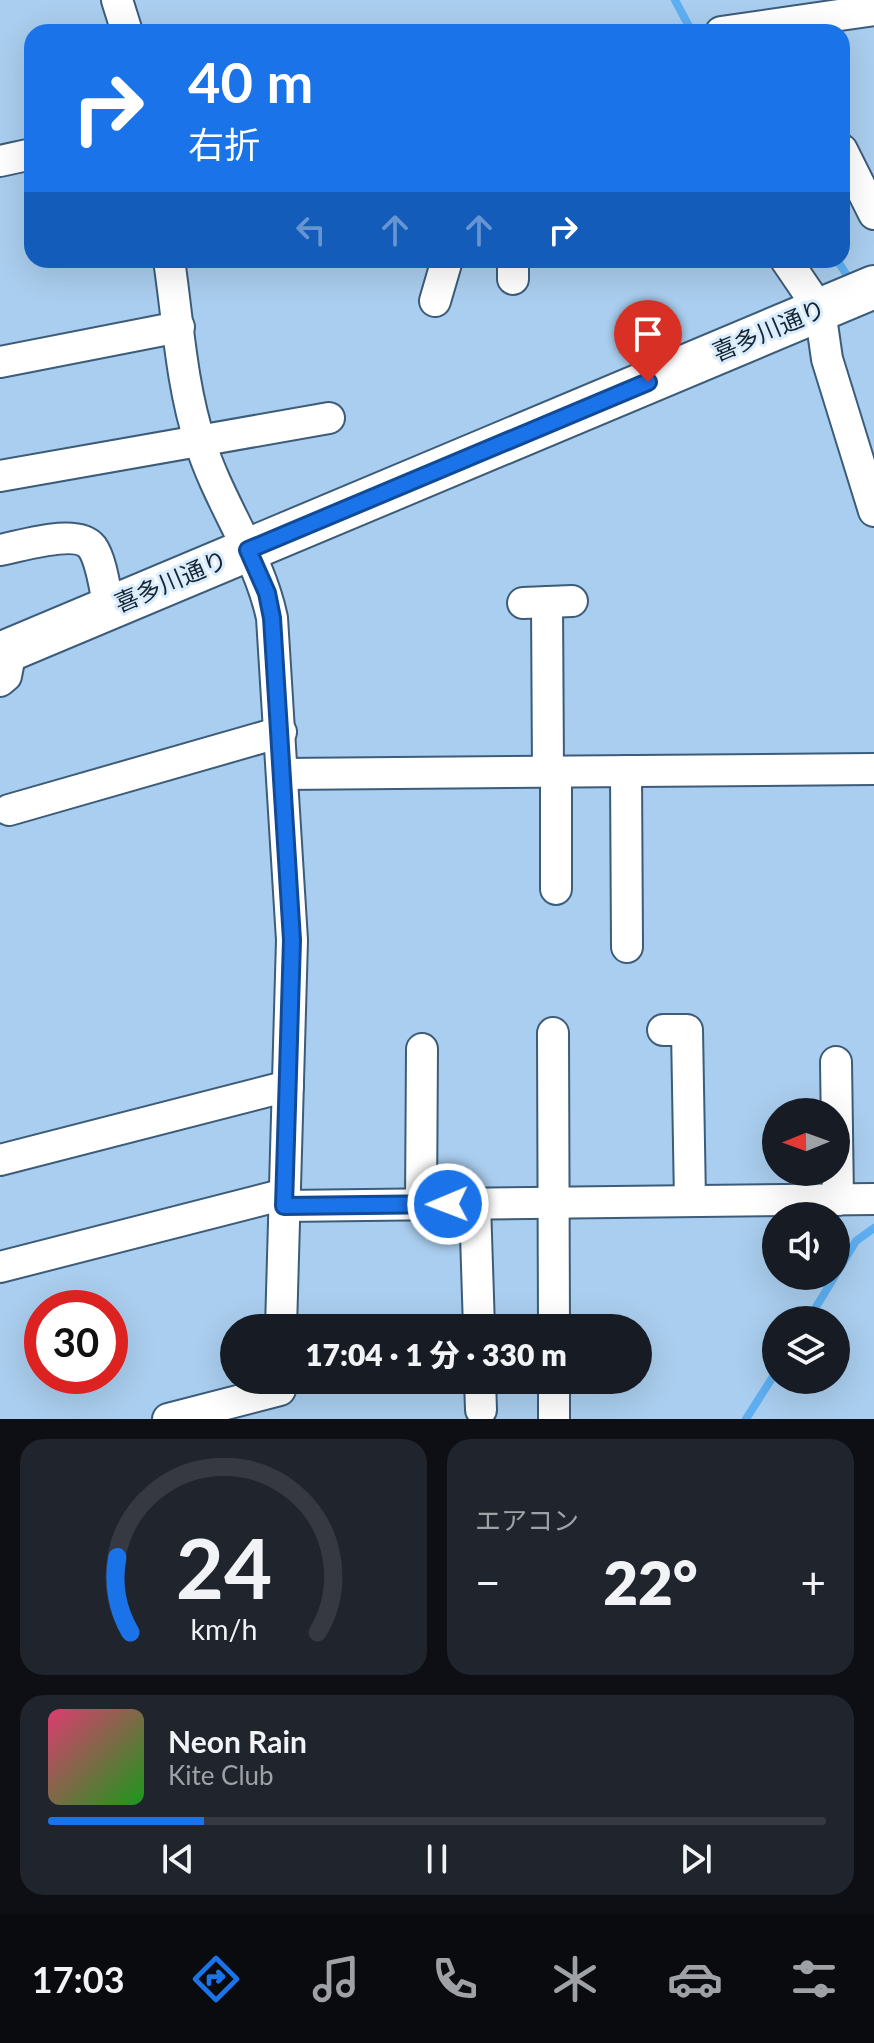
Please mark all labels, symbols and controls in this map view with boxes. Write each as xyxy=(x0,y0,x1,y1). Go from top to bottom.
text: 40 m xyxy=(188,48,313,115)
icon: right xyxy=(56,56,160,160)
text: 右折 xyxy=(188,122,260,166)
icon: left xyxy=(289,208,333,252)
icon: ahead xyxy=(373,208,417,252)
icon: ahead xyxy=(457,208,501,252)
icon: right xyxy=(541,208,585,252)
street label: 喜多川通り xyxy=(708,293,829,366)
pin xyxy=(614,300,682,382)
icon: arrive xyxy=(626,312,670,356)
street label: 喜多川通り xyxy=(110,544,231,617)
north arrow xyxy=(762,1098,850,1186)
map controls xyxy=(762,1098,850,1394)
position arrow xyxy=(406,1162,490,1246)
button: sound xyxy=(762,1202,850,1290)
speed limit sign: 30 xyxy=(24,1290,128,1394)
button: layers xyxy=(762,1306,850,1394)
text: 17:04 · 1 分 · 330 m xyxy=(305,1336,567,1372)
text: エアコン xyxy=(475,1504,579,1536)
text: 24 xyxy=(175,1517,272,1617)
text: 22° xyxy=(603,1546,698,1618)
text: − xyxy=(475,1556,501,1608)
text: + xyxy=(800,1556,826,1608)
text: km/h xyxy=(190,1612,257,1646)
text: Neon Rain xyxy=(168,1723,307,1759)
text: Kite Club xyxy=(168,1759,274,1791)
icon: previous xyxy=(156,1837,200,1881)
icon: pause xyxy=(415,1837,459,1881)
icon: next xyxy=(674,1837,718,1881)
icon: directions xyxy=(188,1951,244,2007)
icon: music xyxy=(308,1951,364,2007)
icon: phone xyxy=(427,1951,483,2007)
icon: climate xyxy=(547,1951,603,2007)
icon: car xyxy=(667,1951,723,2007)
icon: filters xyxy=(786,1951,842,2007)
text: 17:03 xyxy=(32,1957,125,2001)

